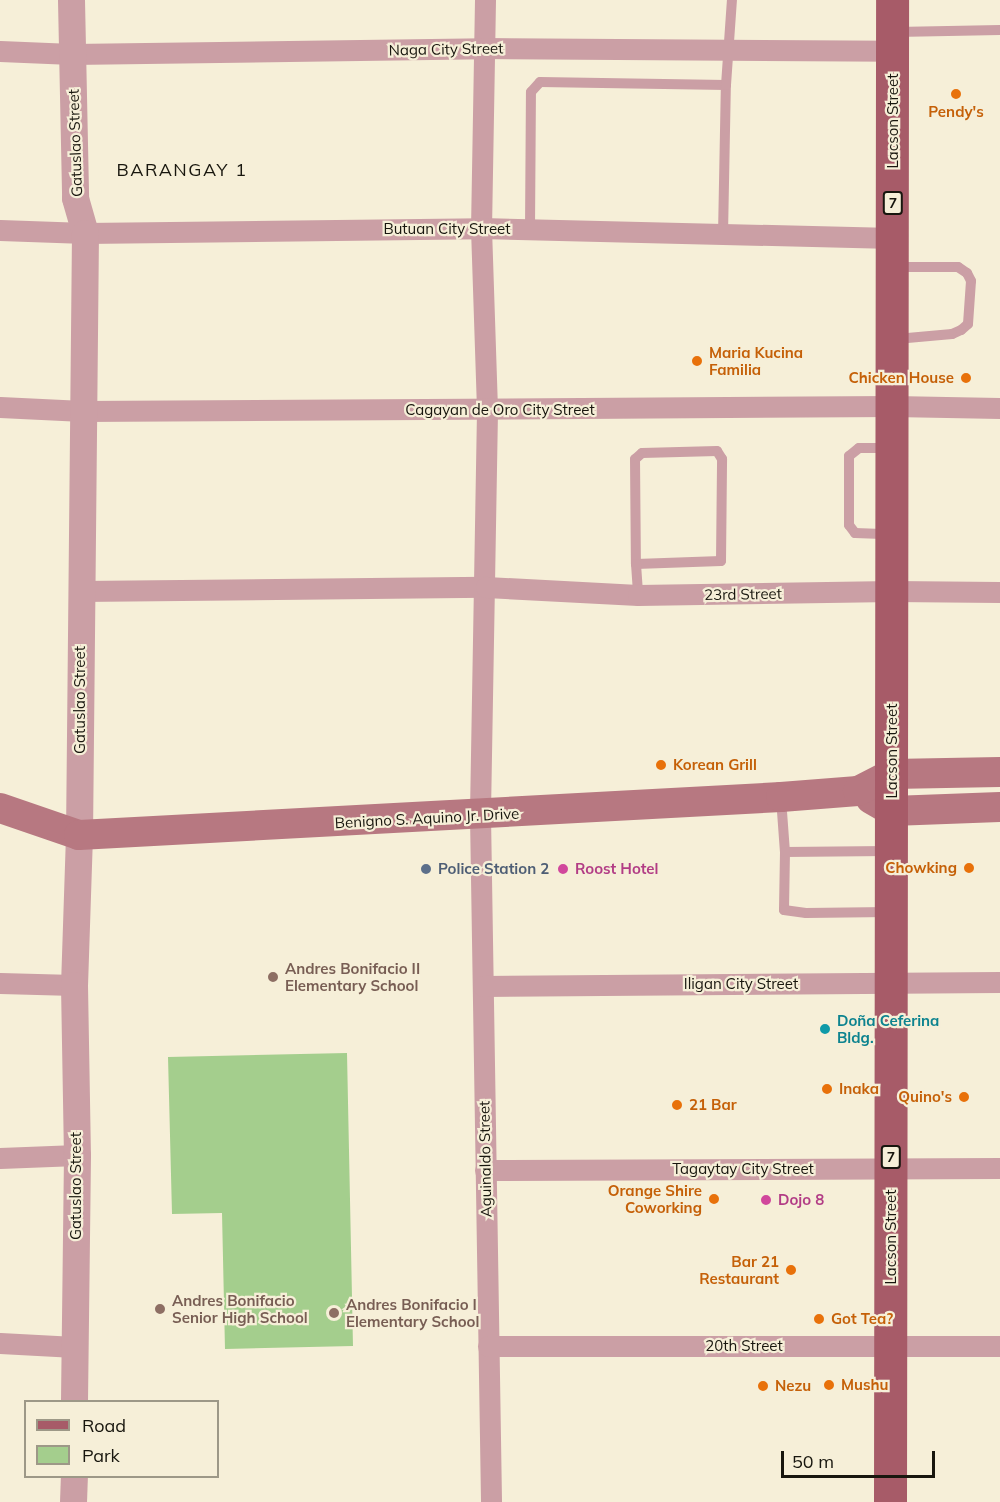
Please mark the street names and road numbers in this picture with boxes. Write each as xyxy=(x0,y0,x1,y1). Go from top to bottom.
street label: Naga City Street xyxy=(389,39,503,59)
street label: Lacson Street xyxy=(884,74,902,168)
street label: Gatuslao Street xyxy=(64,89,86,197)
road number: 7 xyxy=(882,192,904,214)
street label: Butuan City Street xyxy=(383,220,511,238)
street label: Cagayan de Oro City Street xyxy=(405,401,595,419)
street label: 23rd Street xyxy=(704,584,782,604)
street label: Gatuslao Street xyxy=(71,646,89,754)
street label: Lacson Street xyxy=(883,704,901,798)
street label: Benigno S. Aquino Jr. Drive xyxy=(334,804,520,832)
street label: Iligan City Street xyxy=(684,975,798,993)
street label: Aguinaldo Street xyxy=(475,1101,495,1217)
street label: Gatuslao Street xyxy=(67,1132,85,1240)
road number: 7 xyxy=(880,1146,902,1168)
street label: Tagaytay City Street xyxy=(672,1160,814,1178)
street label: Lacson Street xyxy=(882,1190,900,1284)
street label: 20th Street xyxy=(705,1337,783,1355)

